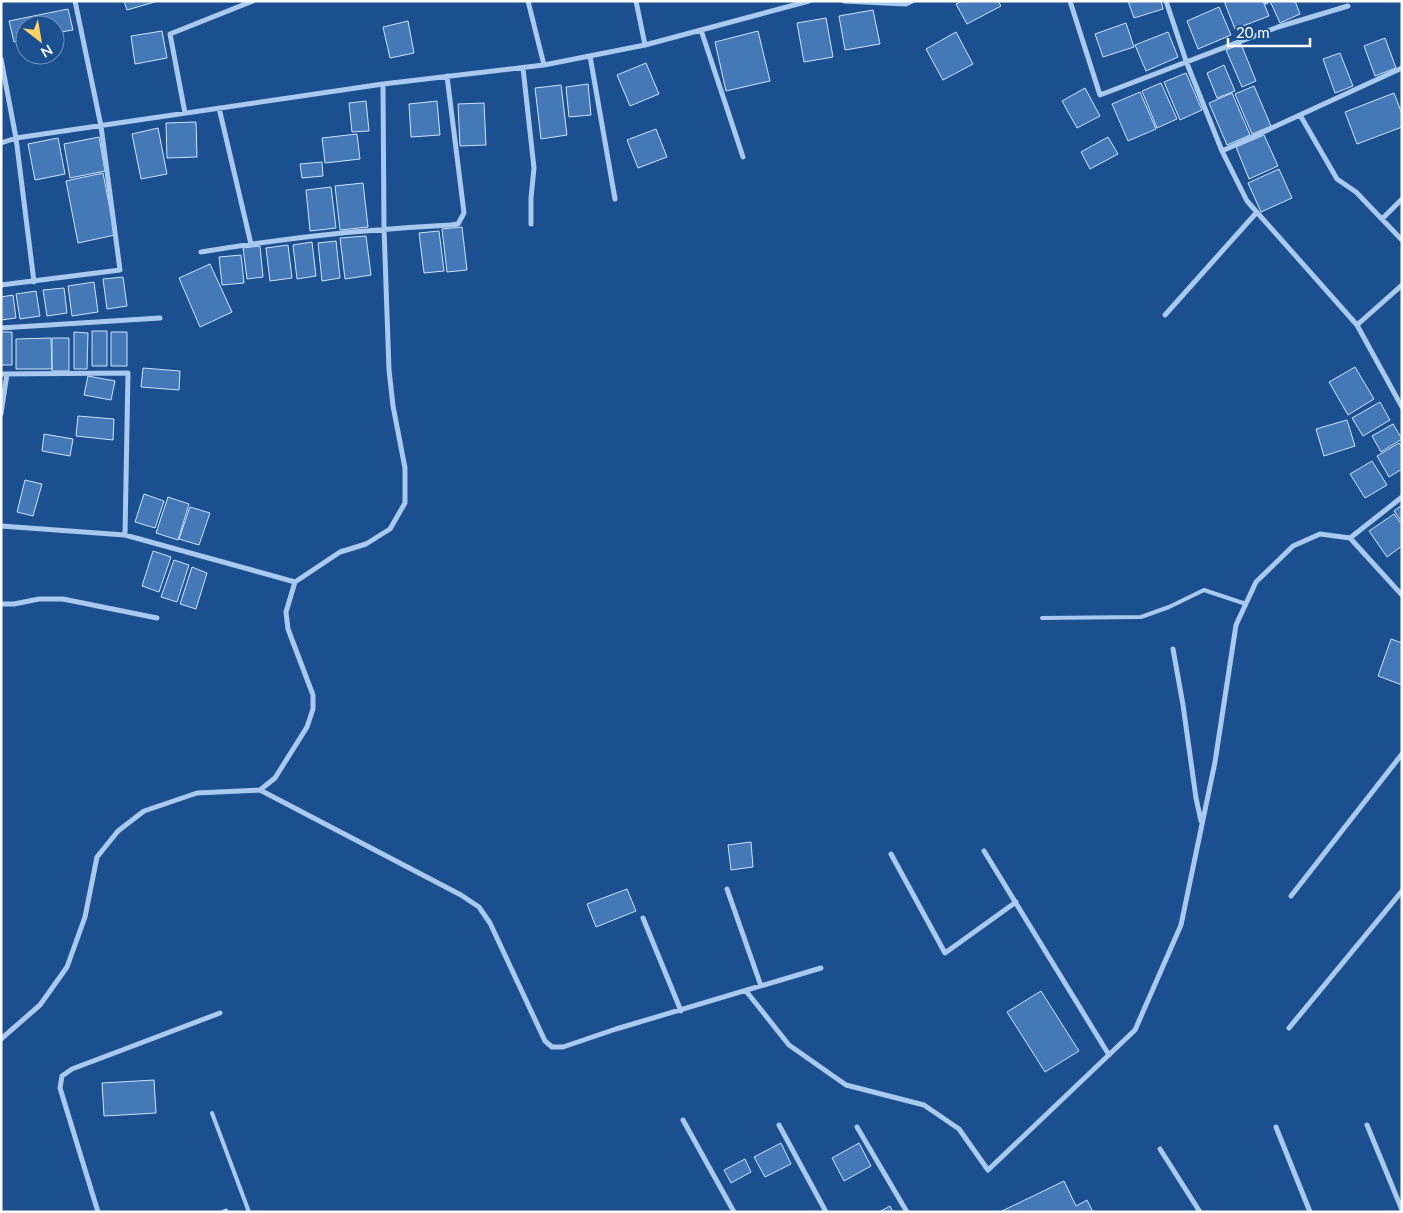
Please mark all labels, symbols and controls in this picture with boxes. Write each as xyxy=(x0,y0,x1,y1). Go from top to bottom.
north arrow xyxy=(15,15,65,65)
scale bar xyxy=(1228,15,1310,47)
text: 20 m xyxy=(1236,23,1270,41)
text: N xyxy=(38,42,56,62)

